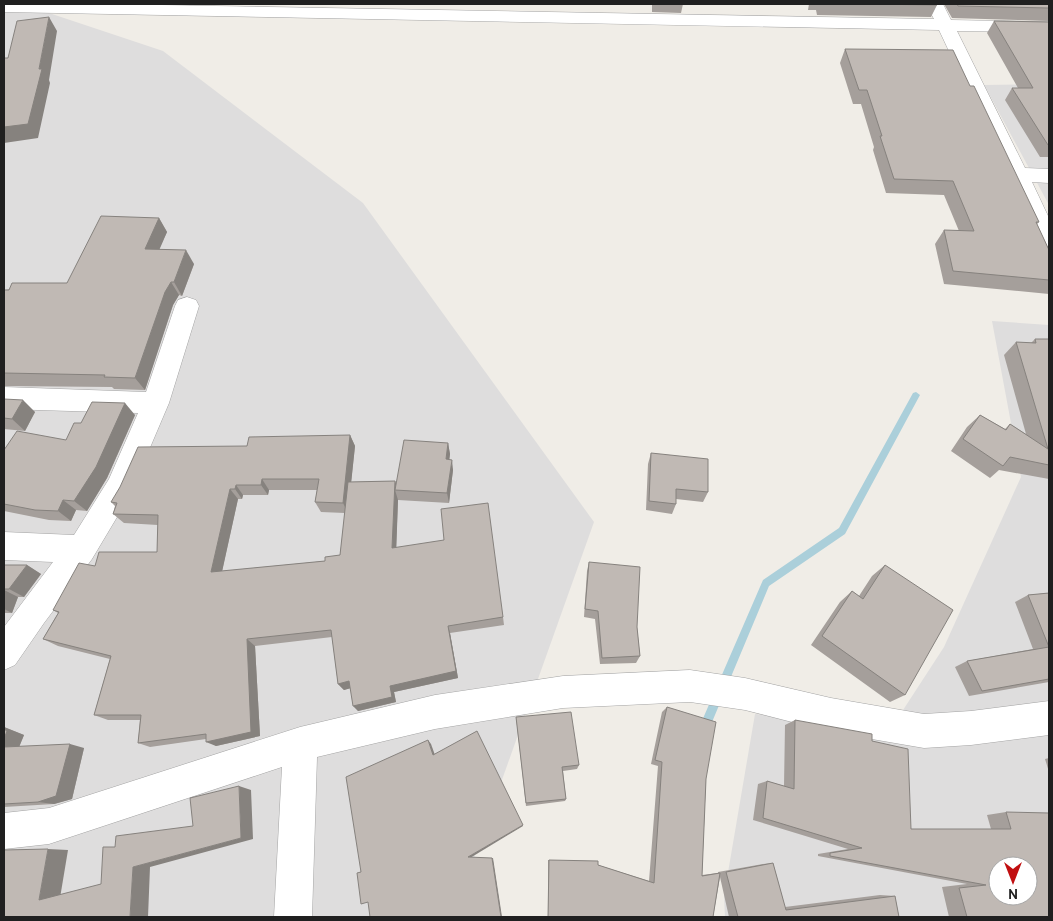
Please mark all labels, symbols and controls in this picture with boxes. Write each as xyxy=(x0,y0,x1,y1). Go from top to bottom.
north arrow xyxy=(988,856,1038,906)
text: N xyxy=(1008,885,1018,903)

